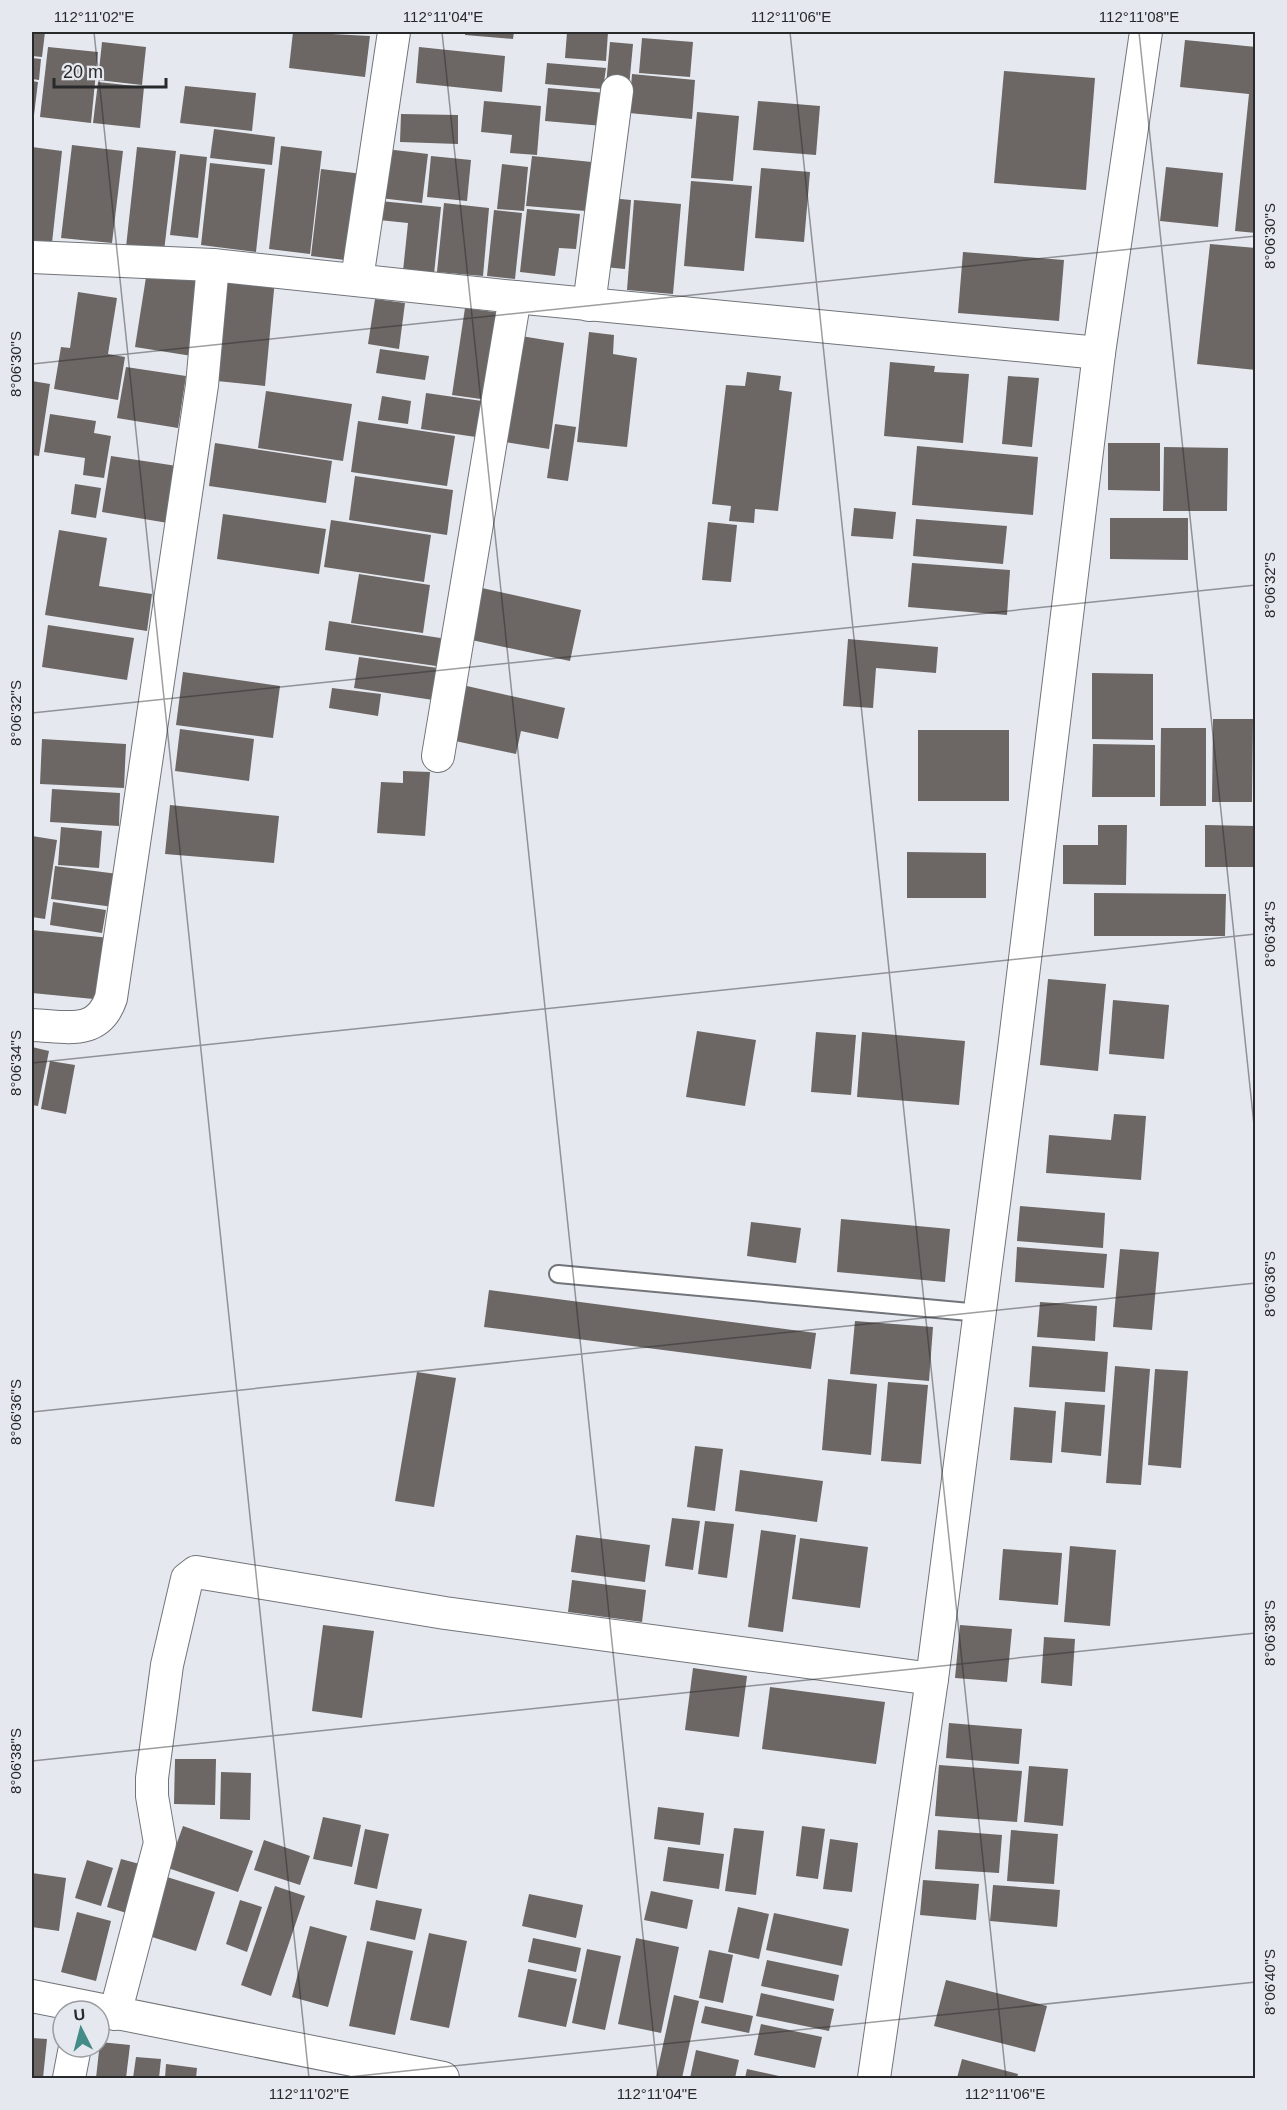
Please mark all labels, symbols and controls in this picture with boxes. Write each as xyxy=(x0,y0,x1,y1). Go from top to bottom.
text: 112°11'02"E xyxy=(54,8,134,25)
text: 112°11'04"E xyxy=(403,8,483,25)
text: 112°11'06"E xyxy=(751,8,831,25)
text: 112°11'08"E xyxy=(1099,8,1179,25)
scale bar xyxy=(54,51,166,89)
text: 20 m xyxy=(63,62,103,82)
text: 8°06'30"S xyxy=(1261,203,1278,269)
text: 8°06'30"S xyxy=(7,331,24,397)
text: 8°06'32"S xyxy=(1261,552,1278,618)
text: 8°06'32"S xyxy=(7,680,24,746)
text: 8°06'34"S xyxy=(1261,901,1278,967)
text: 8°06'34"S xyxy=(7,1030,24,1096)
text: 8°06'36"S xyxy=(1261,1251,1278,1317)
text: 8°06'36"S xyxy=(7,1379,24,1445)
text: 8°06'38"S xyxy=(1261,1600,1278,1666)
text: 8°06'38"S xyxy=(7,1728,24,1794)
text: 8°06'40"S xyxy=(1261,1949,1278,2015)
north arrow xyxy=(51,1999,111,2059)
text: U xyxy=(73,2006,86,2024)
text: 112°11'02"E xyxy=(269,2085,349,2102)
text: 112°11'04"E xyxy=(617,2085,697,2102)
text: 112°11'06"E xyxy=(965,2085,1045,2102)

